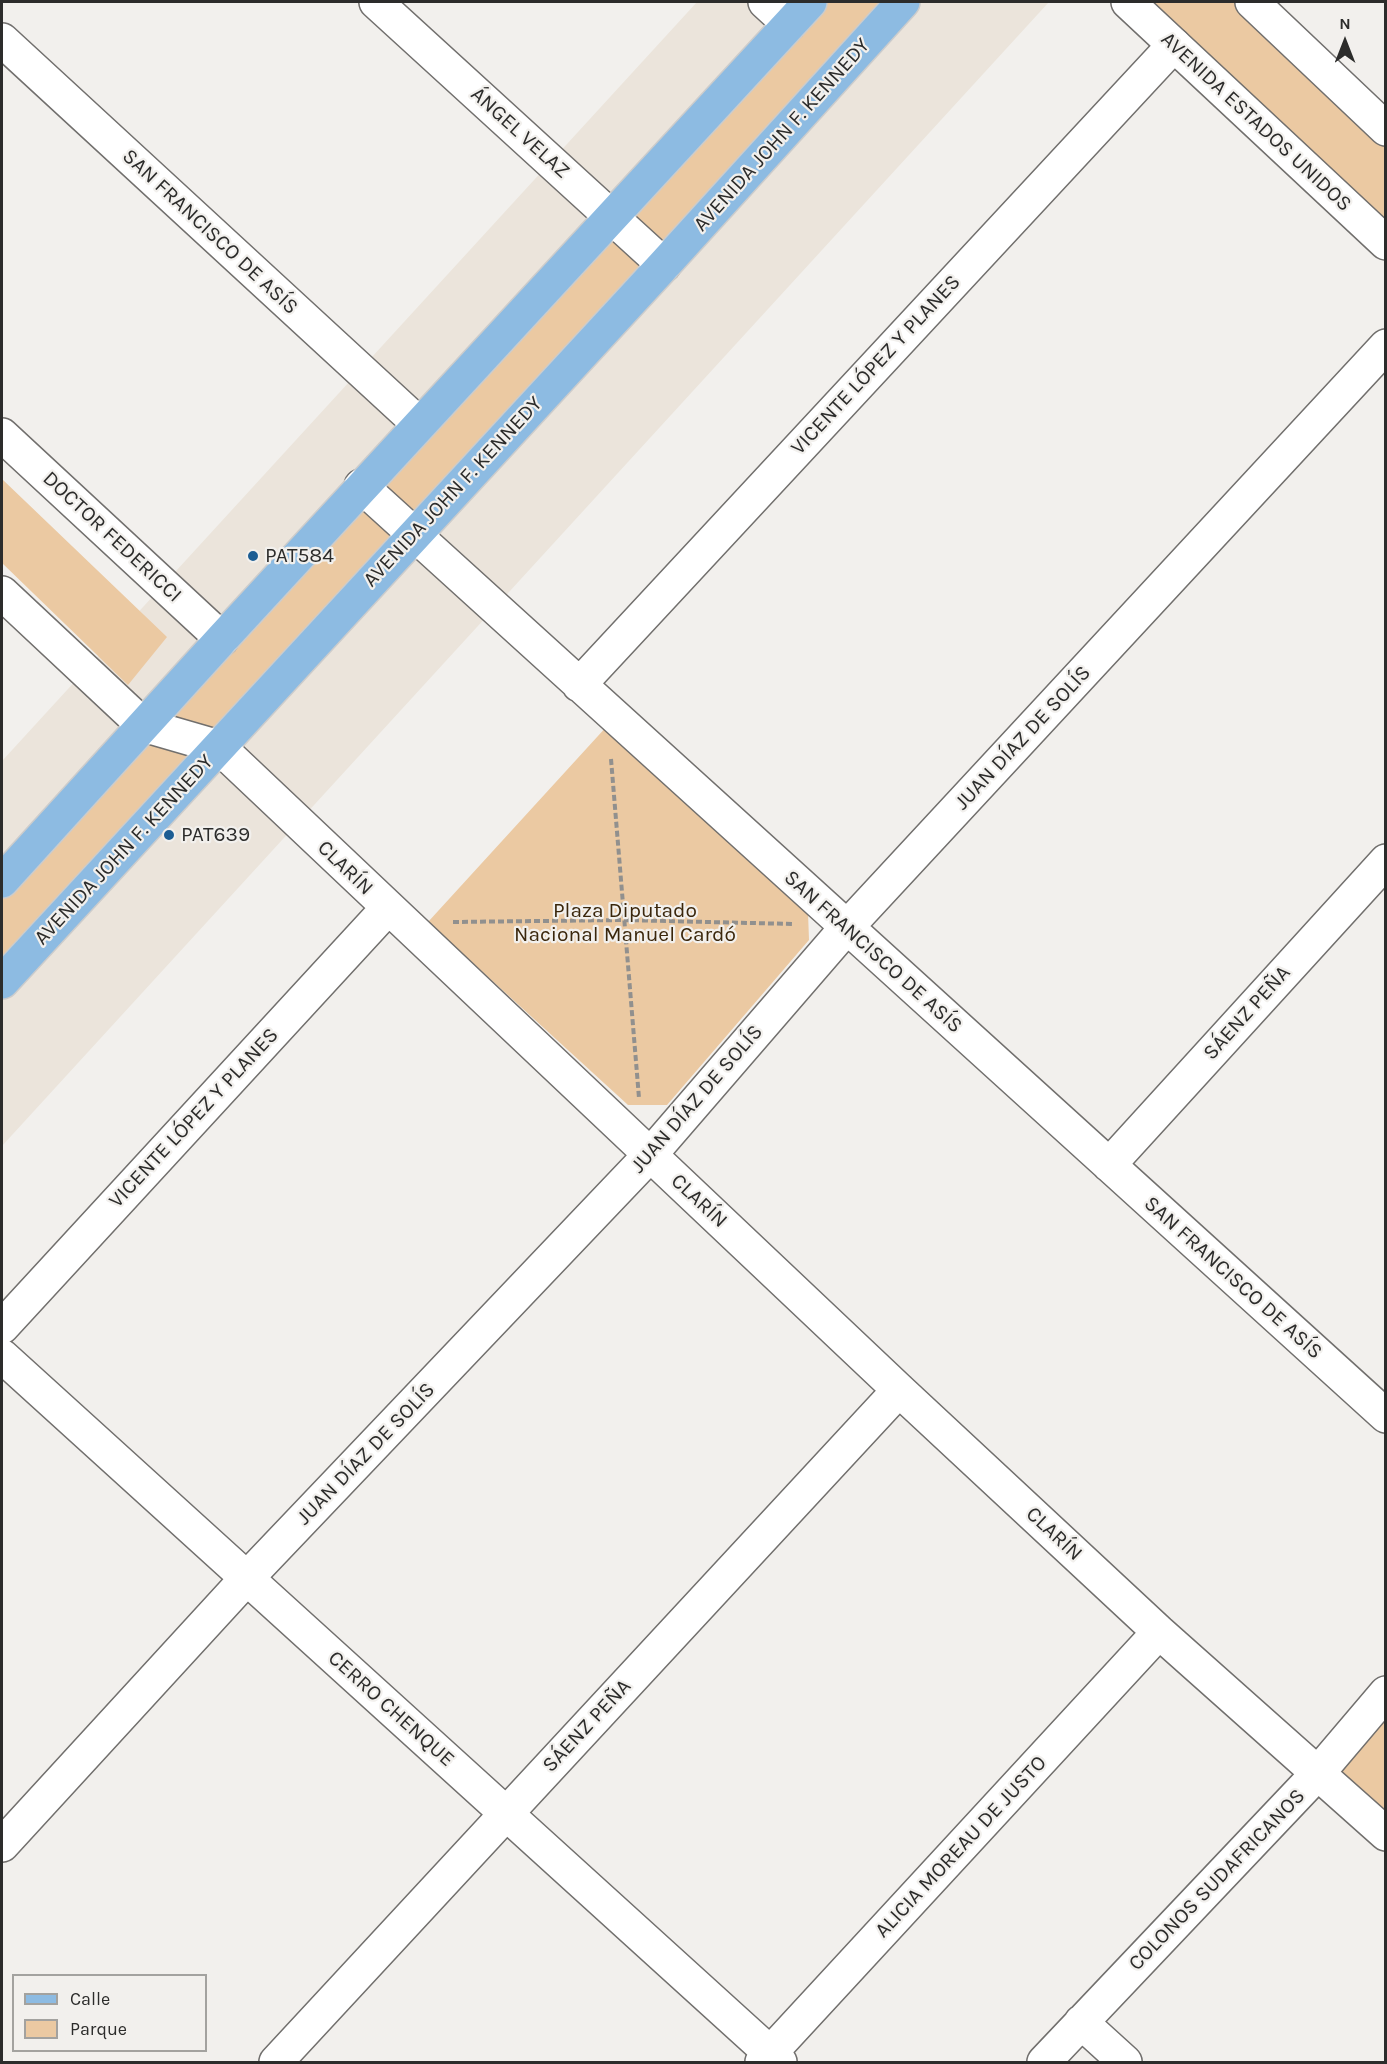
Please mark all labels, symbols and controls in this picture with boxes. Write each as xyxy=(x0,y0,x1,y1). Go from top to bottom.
north arrow xyxy=(1315,12,1375,72)
text: N xyxy=(1339,14,1351,33)
street label: AVENIDA ESTADOS UNIDOS xyxy=(1155,27,1357,217)
street label: AVENIDA JOHN F. KENNEDY xyxy=(689,33,875,237)
street label: ÁNGEL VELAZ xyxy=(465,82,575,184)
street label: SAN FRANCISCO DE ASÍS xyxy=(117,144,303,320)
street label: VICENTE LÓPEZ Y PLANES xyxy=(786,270,966,460)
street label: AVENIDA JOHN F. KENNEDY xyxy=(358,391,548,593)
street label: DOCTOR FEDERICCI xyxy=(37,466,187,608)
place label: PAT584 xyxy=(265,543,334,569)
marker: PAT584 xyxy=(246,549,260,563)
street label: JUAN DÍAZ DE SOLÍS xyxy=(950,661,1096,815)
street label: AVENIDA JOHN F. KENNEDY xyxy=(29,749,219,951)
place label: PAT639 xyxy=(181,822,250,848)
marker: PAT639 xyxy=(162,828,176,842)
street label: CLARÍN xyxy=(312,835,378,901)
street label: SAN FRANCISCO DE ASÍS xyxy=(779,865,967,1039)
park label: Plaza Diputado Nacional Manuel Cardó xyxy=(514,898,736,948)
street label: SÁENZ PEÑA xyxy=(1198,961,1296,1065)
street label: JUAN DÍAZ DE SOLÍS xyxy=(626,1020,768,1178)
street label: VICENTE LÓPEZ Y PLANES xyxy=(104,1023,284,1213)
street label: CLARÍN xyxy=(666,1169,732,1233)
street label: SAN FRANCISCO DE ASÍS xyxy=(1139,1191,1327,1365)
street label: JUAN DÍAZ DE SOLÍS xyxy=(292,1378,440,1530)
street label: CLARÍN xyxy=(1021,1502,1087,1566)
street label: CERRO CHENQUE xyxy=(323,1646,459,1772)
street label: SÁENZ PEÑA xyxy=(537,1674,637,1778)
street label: ALICIA MOREAU DE JUSTO xyxy=(870,1751,1052,1943)
street label: COLONOS SUDAFRICANOS xyxy=(1124,1784,1310,1976)
legend xyxy=(12,1974,207,2052)
text: Calle xyxy=(70,1988,110,2010)
text: Parque xyxy=(70,2018,127,2040)

